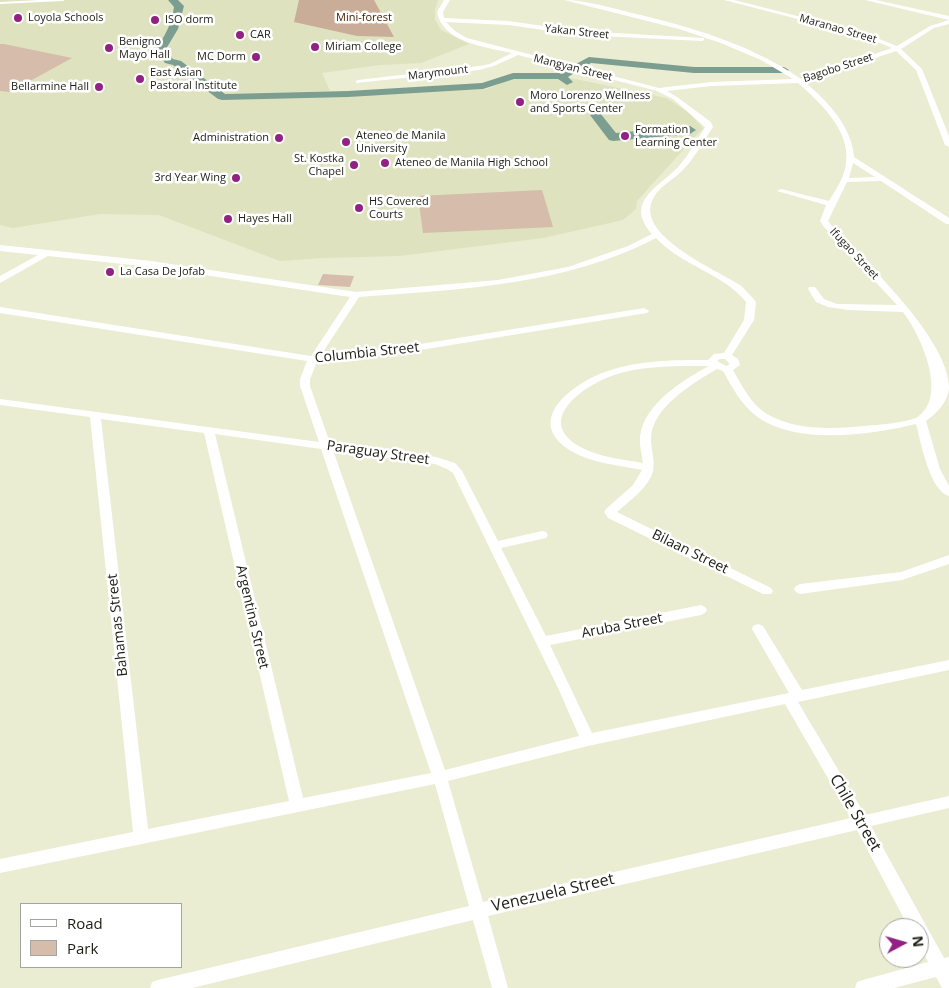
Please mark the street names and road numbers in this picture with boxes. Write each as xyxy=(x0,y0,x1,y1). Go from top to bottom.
street label: Maranao Street xyxy=(798,12,878,46)
street label: Yakan Street xyxy=(544,22,610,42)
street label: Bagobo Street xyxy=(801,50,875,86)
street label: Mangyan Street xyxy=(532,52,614,84)
street label: Marymount xyxy=(407,63,469,83)
street label: Ifugao Street xyxy=(827,225,881,283)
street label: Columbia Street xyxy=(314,339,420,367)
street label: Paraguay Street xyxy=(326,437,430,469)
street label: Bilaan Street xyxy=(649,526,731,578)
street label: Argentina Street xyxy=(232,563,272,671)
street label: Bahamas Street xyxy=(104,573,132,677)
street label: Aruba Street xyxy=(580,610,664,642)
street label: Chile Street xyxy=(825,771,885,855)
street label: Venezuela Street xyxy=(490,870,616,916)

